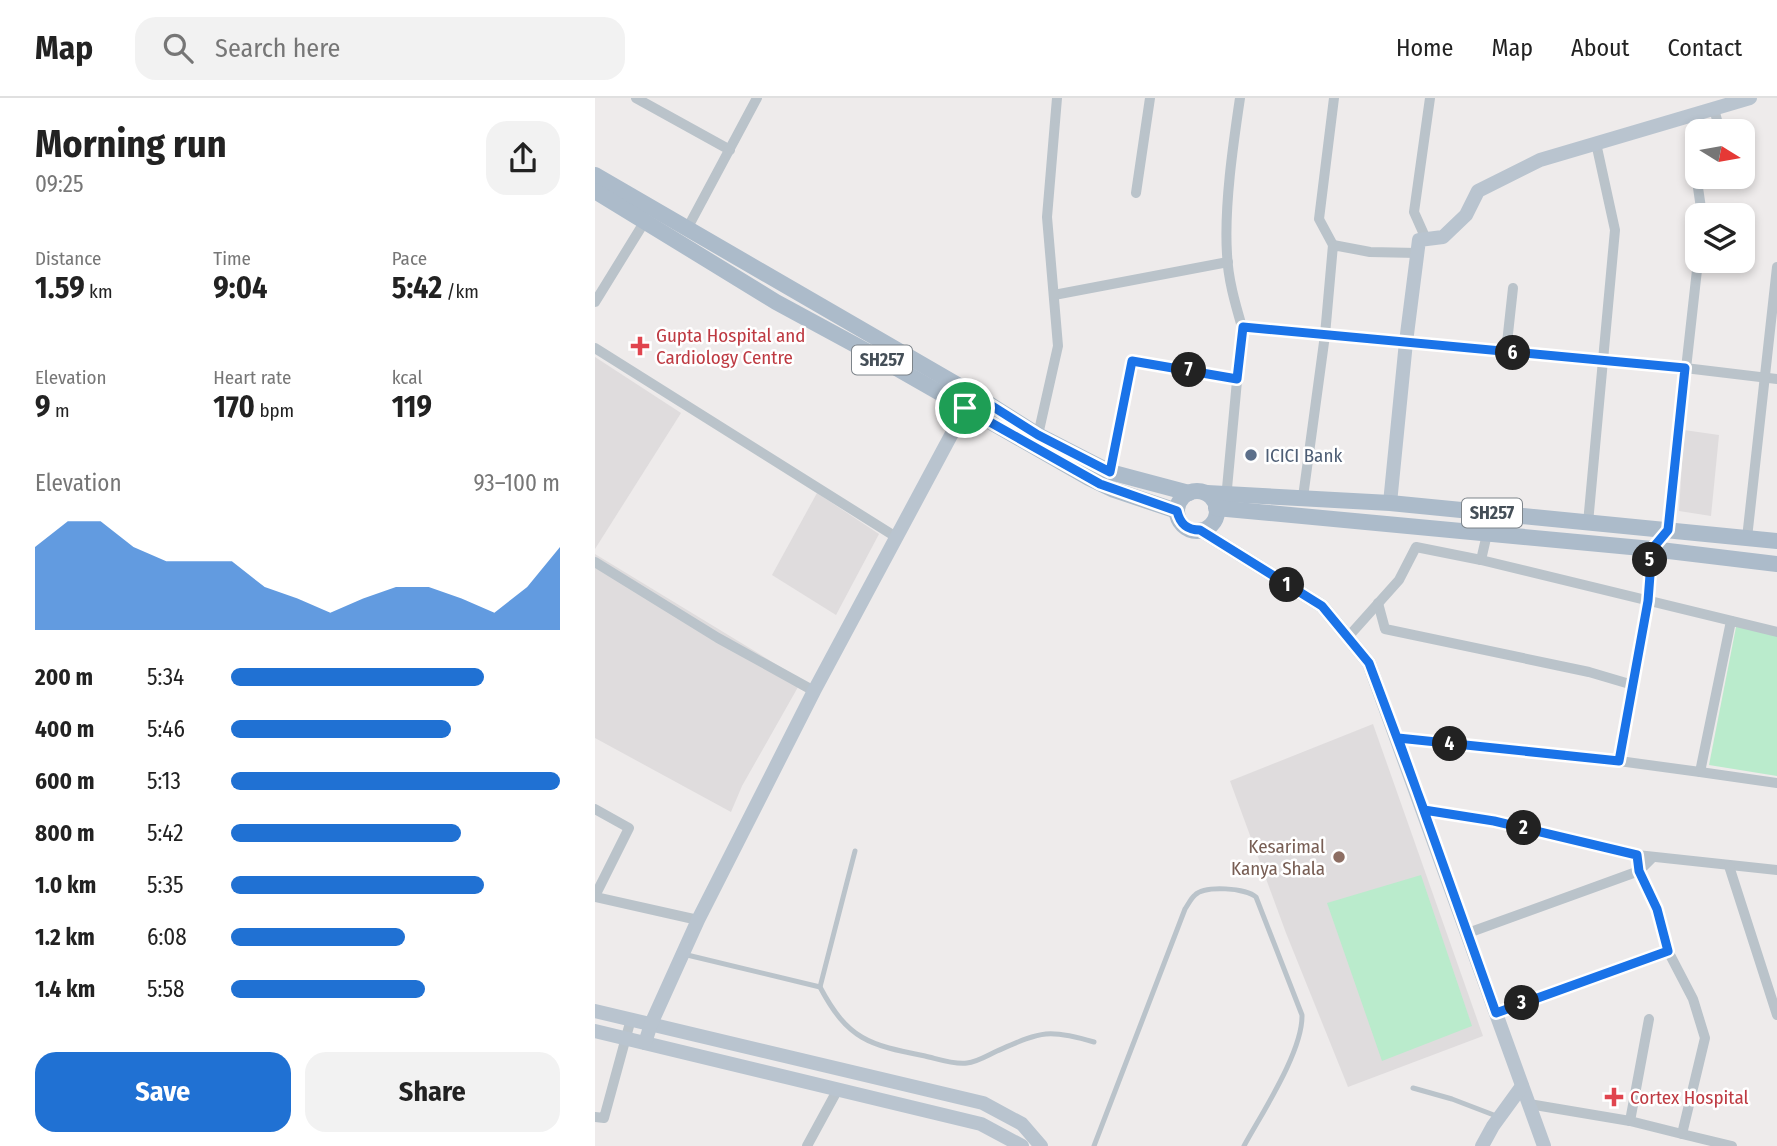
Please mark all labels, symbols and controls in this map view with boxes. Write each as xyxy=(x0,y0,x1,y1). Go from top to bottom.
search box xyxy=(135,17,625,80)
text: Map xyxy=(35,28,93,68)
icon: search xyxy=(159,29,197,67)
text: Search here xyxy=(215,33,340,64)
text: Home xyxy=(1396,34,1453,62)
text: Map xyxy=(1491,34,1533,62)
text: About xyxy=(1571,34,1629,62)
text: Contact xyxy=(1667,34,1742,62)
north arrow xyxy=(1685,119,1755,189)
map controls xyxy=(1685,119,1755,273)
text: Morning run xyxy=(35,121,227,167)
button: share xyxy=(486,121,560,195)
text: 09:25 xyxy=(35,170,84,198)
button: layers xyxy=(1685,203,1755,273)
text: Distance xyxy=(35,247,102,270)
text: Time xyxy=(213,247,251,270)
text: Pace xyxy=(392,247,427,270)
text: 1.59 xyxy=(35,270,85,306)
text: 9:04 xyxy=(213,270,268,306)
text: 5:42 xyxy=(392,270,442,306)
text: km xyxy=(85,280,113,303)
text: /km xyxy=(442,280,479,303)
place label: Gupta Hospital and Cardiology Centre xyxy=(656,324,806,369)
marker: Gupta Hospital and Cardiology Centre xyxy=(630,336,650,356)
pin: 6 xyxy=(1495,336,1531,370)
text: 6 xyxy=(1508,341,1517,364)
road number: SH257 xyxy=(852,346,912,374)
pin: 7 xyxy=(1171,352,1207,388)
text: 7 xyxy=(1184,358,1193,381)
text: Elevation xyxy=(35,366,107,389)
text: Heart rate xyxy=(213,366,291,389)
text: kcal xyxy=(392,366,422,389)
pin xyxy=(935,378,995,438)
text: 9 xyxy=(35,389,51,425)
text: 170 xyxy=(213,389,255,425)
text: 119 xyxy=(392,389,432,425)
icon: arrive xyxy=(946,389,984,427)
text: m xyxy=(51,399,70,422)
text: bpm xyxy=(255,399,294,422)
place label: ICICI Bank xyxy=(1265,444,1342,467)
marker: ICICI Bank xyxy=(1243,447,1259,463)
text: Elevation xyxy=(35,469,122,497)
text: 93–100 m xyxy=(474,469,560,497)
road number: SH257 xyxy=(1462,498,1522,528)
pin: 5 xyxy=(1633,542,1667,578)
text: 5 xyxy=(1645,548,1654,571)
pin: 1 xyxy=(1269,568,1305,602)
text: 1 xyxy=(1282,573,1291,596)
text: 200 m xyxy=(35,663,93,691)
text: 5:34 xyxy=(147,663,184,691)
text: 400 m xyxy=(35,715,94,743)
text: 5:46 xyxy=(147,715,185,743)
pin: 4 xyxy=(1433,726,1467,762)
text: 4 xyxy=(1445,732,1454,755)
text: 600 m xyxy=(35,767,94,795)
text: 5:13 xyxy=(147,767,181,795)
pin: 2 xyxy=(1507,810,1541,846)
text: 2 xyxy=(1519,816,1528,839)
text: 800 m xyxy=(35,819,95,847)
text: 5:42 xyxy=(147,819,183,847)
place label: Kesarimal Kanya Shala xyxy=(1231,835,1325,880)
marker: Kesarimal Kanya Shala xyxy=(1331,849,1347,865)
text: 1.0 km xyxy=(35,871,96,899)
text: 5:35 xyxy=(147,871,184,899)
text: 1.2 km xyxy=(35,923,95,951)
text: 6:08 xyxy=(147,923,187,951)
text: 1.4 km xyxy=(35,975,95,1003)
text: 5:58 xyxy=(147,975,185,1003)
pin: 3 xyxy=(1504,986,1539,1020)
text: 3 xyxy=(1517,991,1526,1014)
button: Save xyxy=(35,1052,291,1132)
button: Share xyxy=(305,1052,560,1132)
place label: Cortex Hospital xyxy=(1630,1086,1749,1109)
marker: Cortex Hospital xyxy=(1604,1087,1624,1107)

